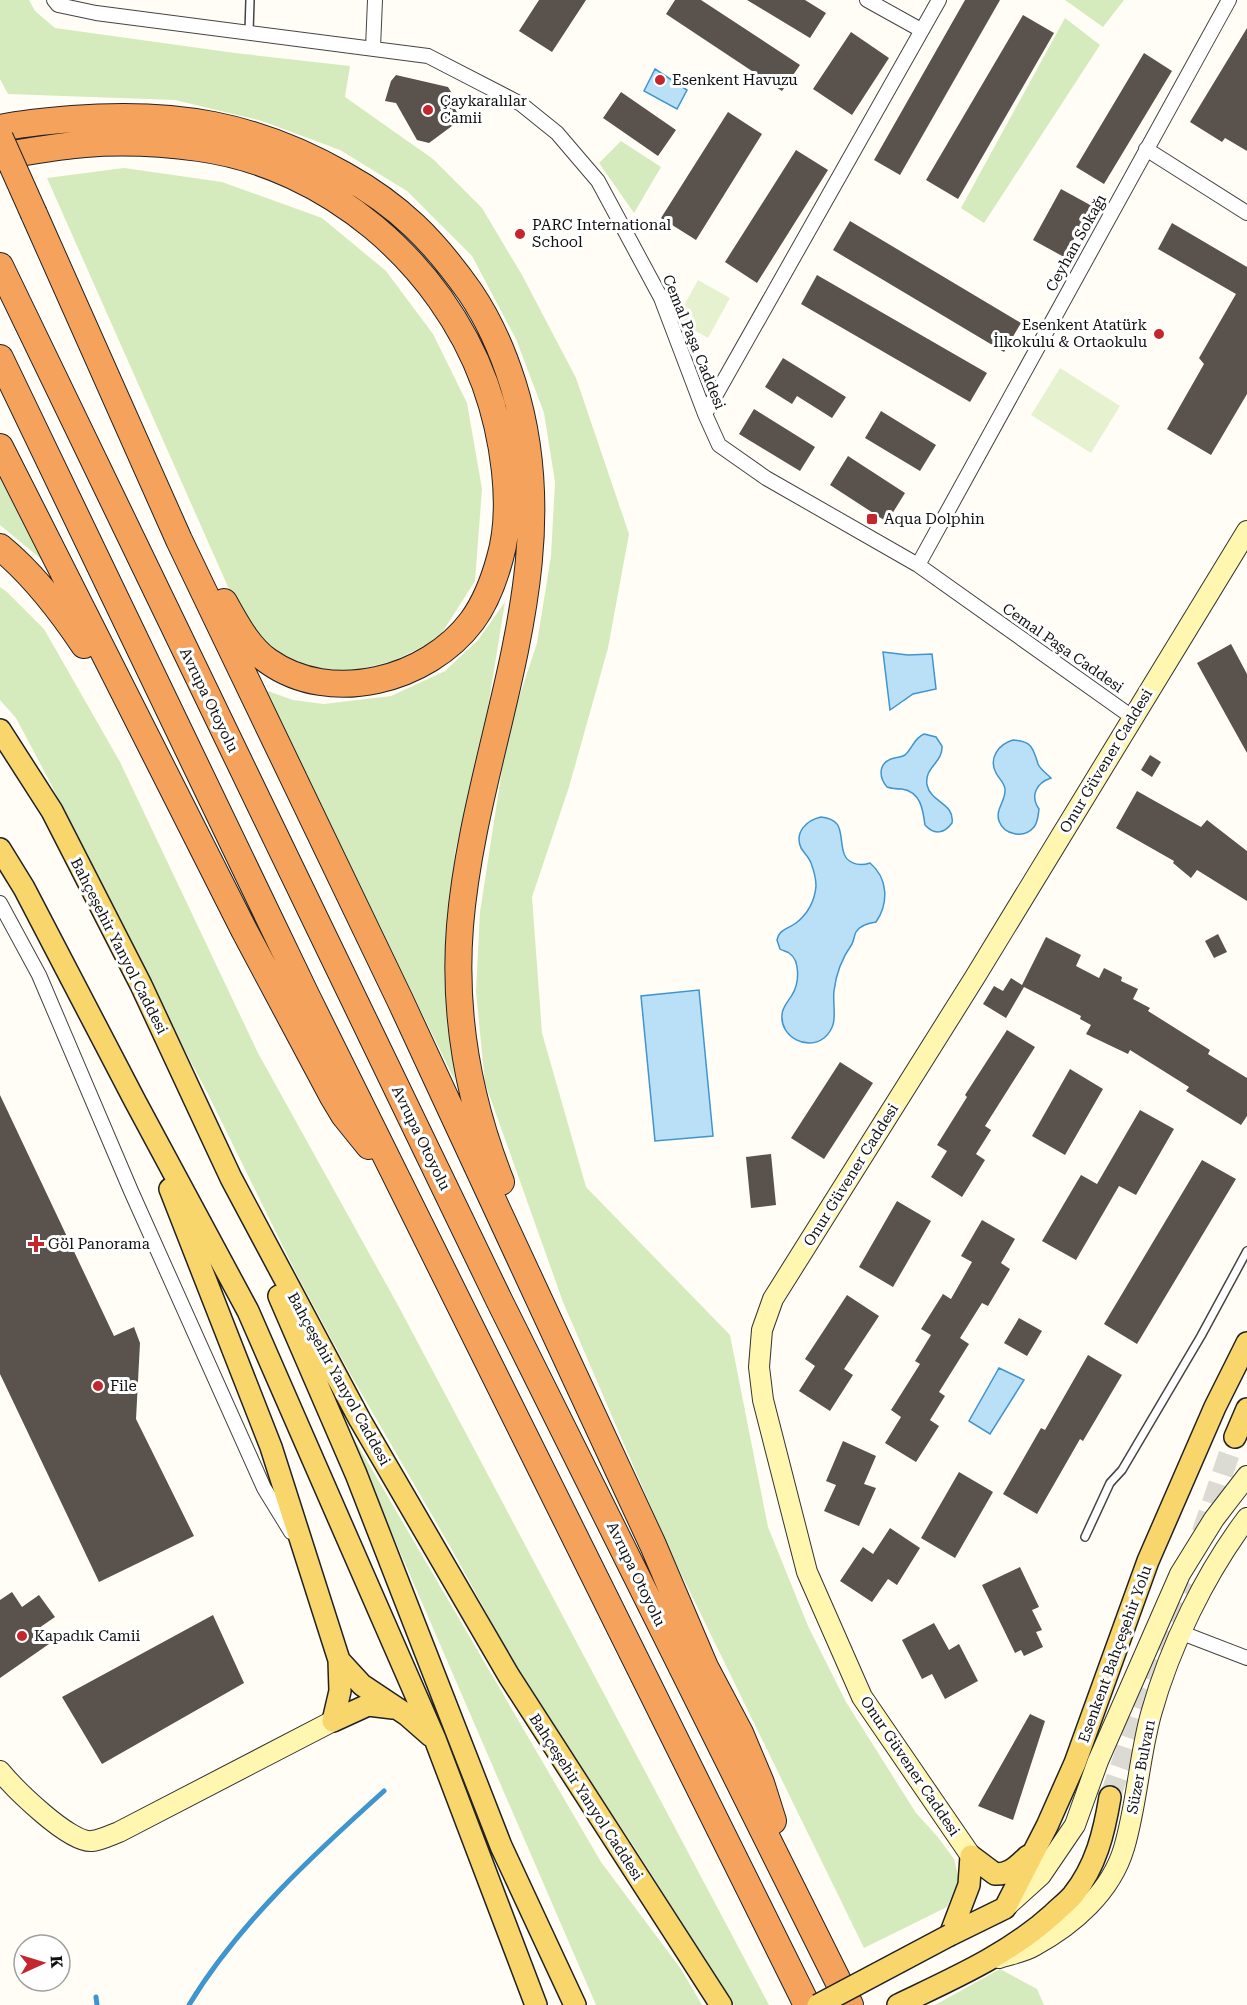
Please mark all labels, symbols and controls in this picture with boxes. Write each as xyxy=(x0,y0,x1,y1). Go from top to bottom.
place label: Esenkent Havuzu xyxy=(672,71,798,89)
marker: Esenkent Havuzu xyxy=(653,73,667,87)
place label: Çaykaralılar Camii xyxy=(440,92,527,127)
marker: Çaykaralılar Camii xyxy=(421,103,435,117)
street label: Ceyhan Sokağı xyxy=(1042,191,1110,295)
place label: PARC International School xyxy=(532,216,672,251)
marker: PARC International School xyxy=(513,227,527,241)
street label: Cemal Paşa Caddesi xyxy=(659,272,729,412)
place label: Esenkent Atatürk İlkokulu & Ortaokulu xyxy=(993,316,1148,351)
marker: Esenkent Atatürk İlkokulu & Ortaokulu xyxy=(1152,327,1166,341)
place label: Aqua Dolphin xyxy=(884,510,985,528)
marker: Aqua Dolphin xyxy=(865,512,879,526)
street label: Cemal Paşa Caddesi xyxy=(999,599,1127,697)
street label: Avrupa Otoyolu xyxy=(176,645,242,756)
street label: Onur Güvener Caddesi xyxy=(1056,686,1156,836)
street label: Bahçeşehir Yanyol Caddesi xyxy=(67,855,171,1037)
street label: Avrupa Otoyolu xyxy=(388,1083,454,1194)
street label: Onur Güvener Caddesi xyxy=(800,1100,902,1250)
place label: Göl Panorama xyxy=(48,1235,150,1253)
marker: Göl Panorama xyxy=(29,1237,43,1251)
street label: Bahçeşehir Yanyol Caddesi xyxy=(284,1289,394,1469)
place label: File xyxy=(110,1377,137,1395)
marker: File xyxy=(91,1379,105,1393)
street label: Avrupa Otoyolu xyxy=(603,1519,669,1630)
street label: Esenkent Bahçeşehir Yolu xyxy=(1075,1562,1156,1745)
place label: Kapadık Camii xyxy=(34,1627,141,1645)
marker: Kapadık Camii xyxy=(15,1629,29,1643)
street label: Onur Güvener Caddesi xyxy=(856,1693,964,1840)
street label: Bahçeşehir Yanyol Caddesi xyxy=(525,1710,647,1884)
street label: Süzer Bulvarı xyxy=(1123,1718,1159,1815)
north arrow xyxy=(12,1933,72,1993)
text: K xyxy=(47,1955,66,1969)

